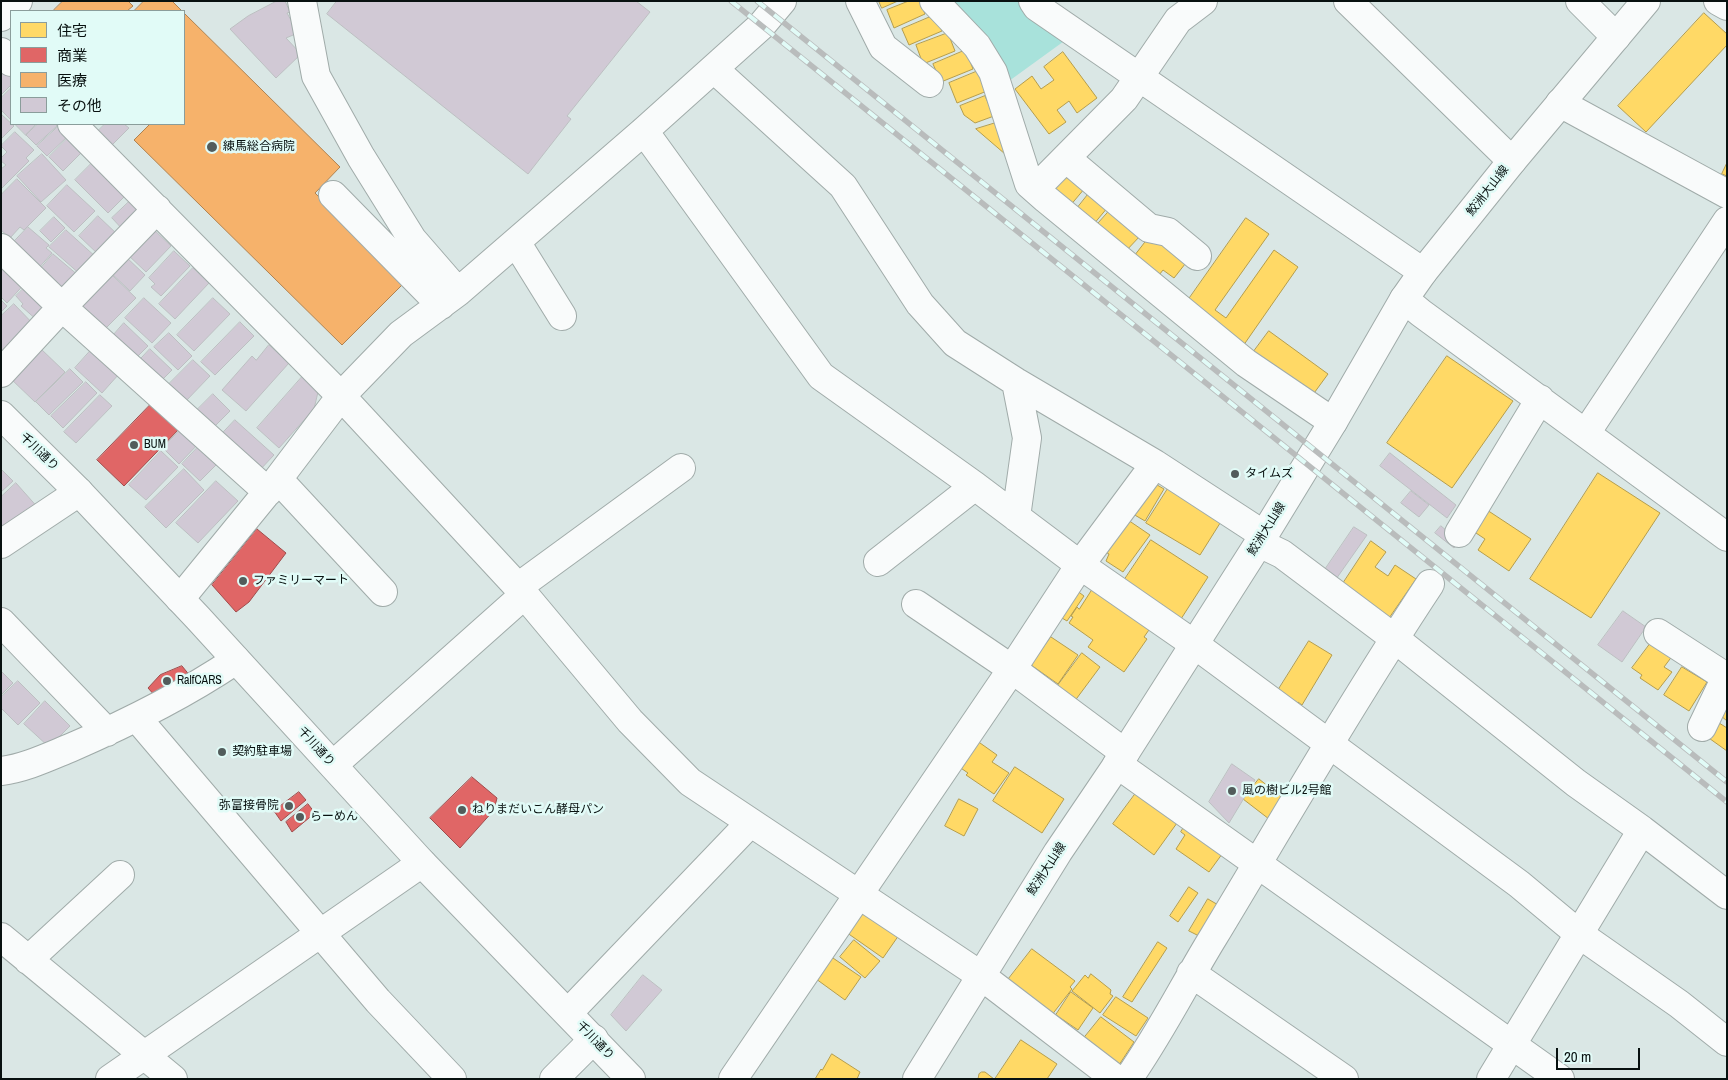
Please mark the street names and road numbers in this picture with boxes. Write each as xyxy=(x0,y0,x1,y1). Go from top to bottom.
street label: 鮫洲大山線 xyxy=(1464,163,1512,219)
street label: 千川通り xyxy=(17,430,61,474)
street label: 鮫洲大山線 xyxy=(1245,500,1289,558)
street label: 千川通り xyxy=(295,724,337,770)
street label: 鮫洲大山線 xyxy=(1025,840,1069,898)
street label: 千川通り xyxy=(573,1019,617,1063)

